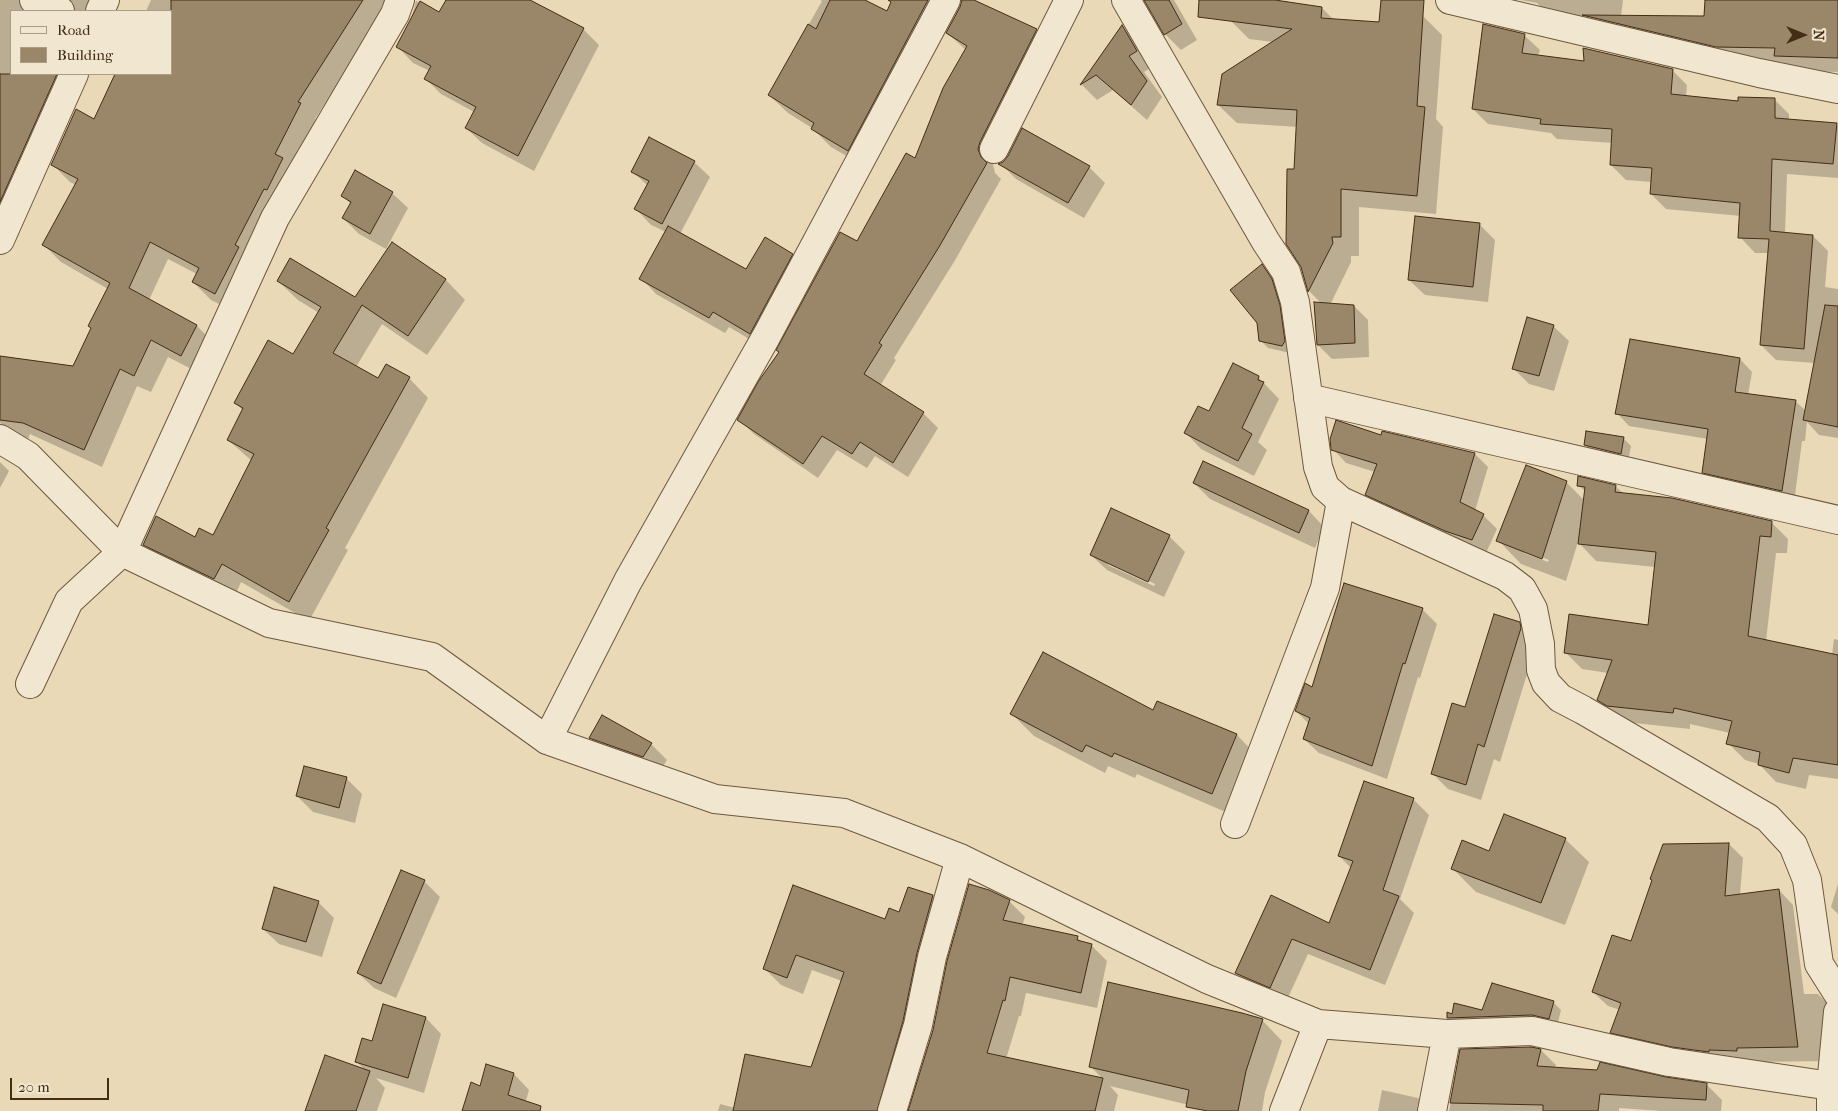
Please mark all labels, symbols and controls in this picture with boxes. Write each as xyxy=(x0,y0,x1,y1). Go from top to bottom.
legend xyxy=(10,10,172,75)
north arrow xyxy=(1778,10,1828,60)
text: Road xyxy=(57,21,90,39)
text: N xyxy=(1810,30,1827,40)
text: Building xyxy=(57,46,113,64)
scale bar xyxy=(12,1068,111,1100)
text: 20 m xyxy=(18,1078,50,1096)

